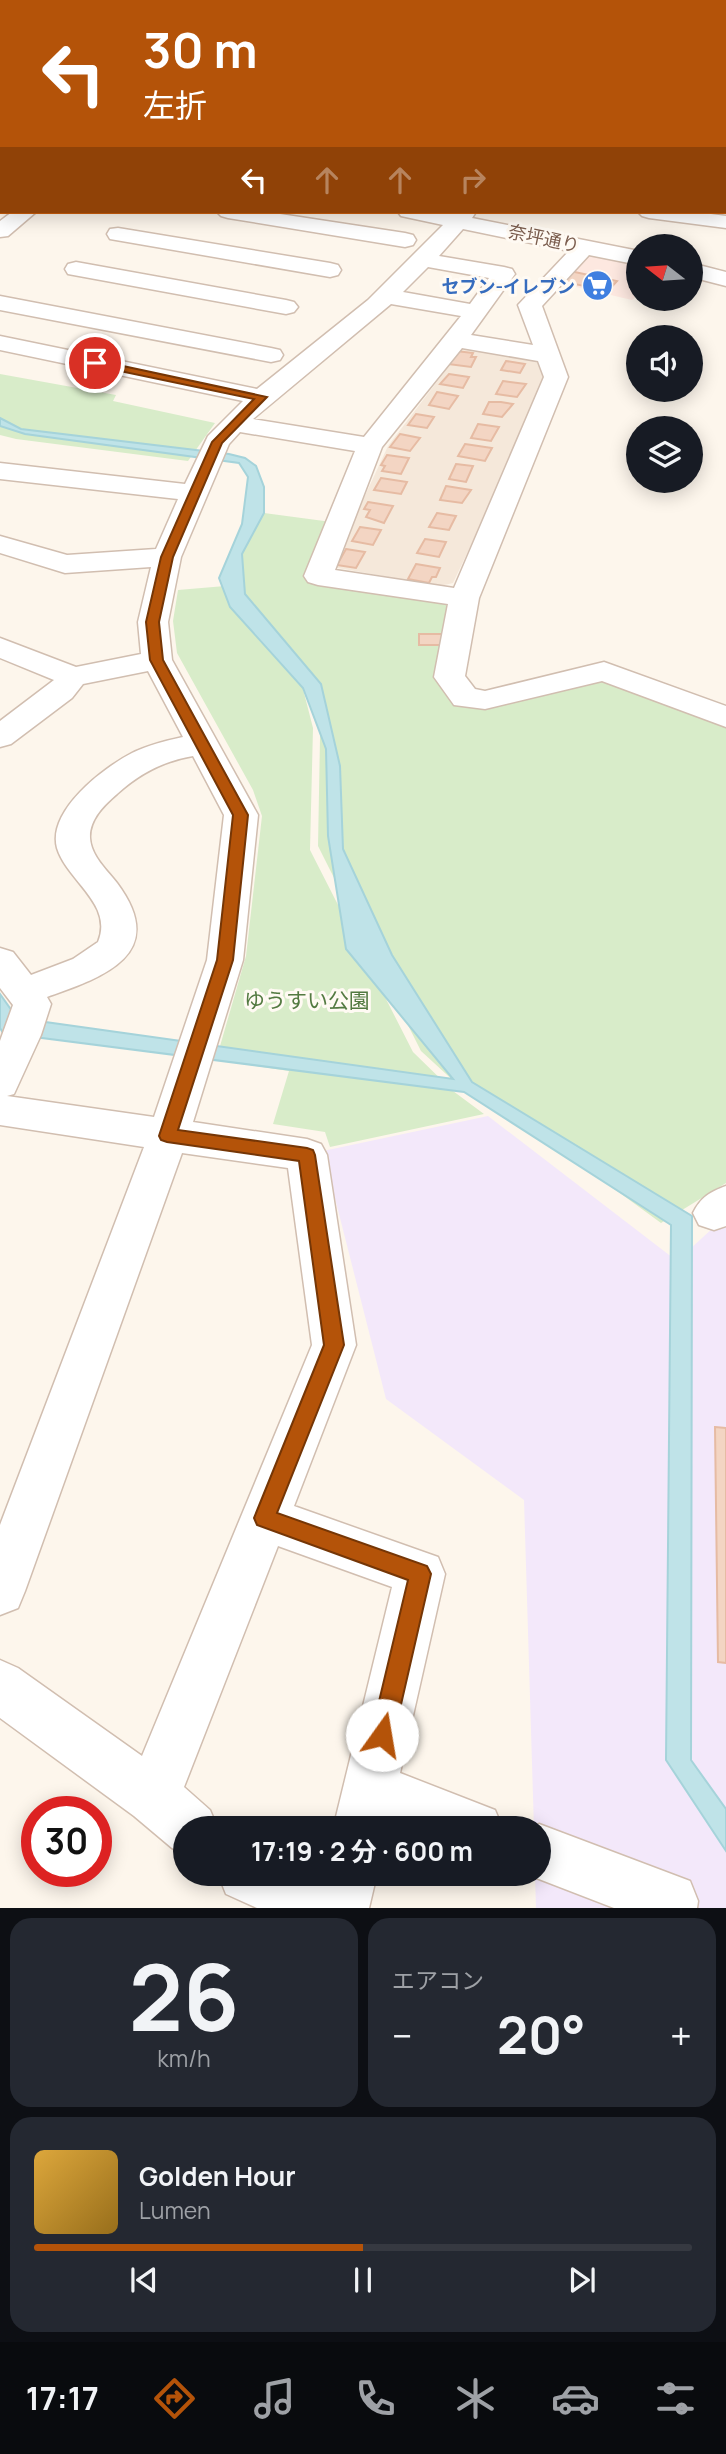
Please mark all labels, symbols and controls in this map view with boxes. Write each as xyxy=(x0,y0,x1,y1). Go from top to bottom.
text: 30 m xyxy=(143,16,258,83)
icon: left xyxy=(28,28,119,119)
text: 左折 xyxy=(143,83,207,127)
icon: left xyxy=(235,161,273,199)
icon: ahead xyxy=(308,161,346,199)
icon: ahead xyxy=(381,161,419,199)
icon: right xyxy=(454,161,492,199)
street label: 奈坪通り xyxy=(506,219,582,257)
north arrow xyxy=(626,234,704,312)
map controls xyxy=(626,234,703,493)
supermarket icon: セブン-イレブン xyxy=(581,269,615,303)
place label: セブン-イレブン xyxy=(441,274,575,298)
button: sound xyxy=(626,325,703,402)
pin xyxy=(65,333,125,393)
icon: arrive xyxy=(76,344,114,382)
button: layers xyxy=(626,416,703,493)
park label: ゆうすい公園 xyxy=(244,986,370,1014)
position arrow xyxy=(345,1698,419,1772)
speed limit sign: 30 xyxy=(21,1796,112,1887)
text: 17:19 · 2 分 · 600 m xyxy=(251,1833,473,1869)
text: 26 xyxy=(129,1934,239,2058)
text: エアコン xyxy=(392,1964,484,1996)
text: 20° xyxy=(497,1999,586,2070)
text: − xyxy=(392,2009,413,2061)
text: + xyxy=(670,2009,692,2061)
text: km/h xyxy=(157,2042,211,2074)
text: Golden Hour xyxy=(139,2158,296,2194)
text: Lumen xyxy=(139,2194,211,2226)
icon: previous xyxy=(125,2261,163,2299)
icon: pause xyxy=(344,2261,382,2299)
icon: next xyxy=(563,2261,601,2299)
icon: directions xyxy=(150,2374,199,2423)
icon: music xyxy=(250,2374,299,2423)
icon: phone xyxy=(351,2374,400,2423)
icon: climate xyxy=(451,2374,500,2423)
icon: car xyxy=(551,2374,600,2423)
icon: filters xyxy=(651,2374,700,2423)
text: 17:17 xyxy=(26,2376,99,2420)

